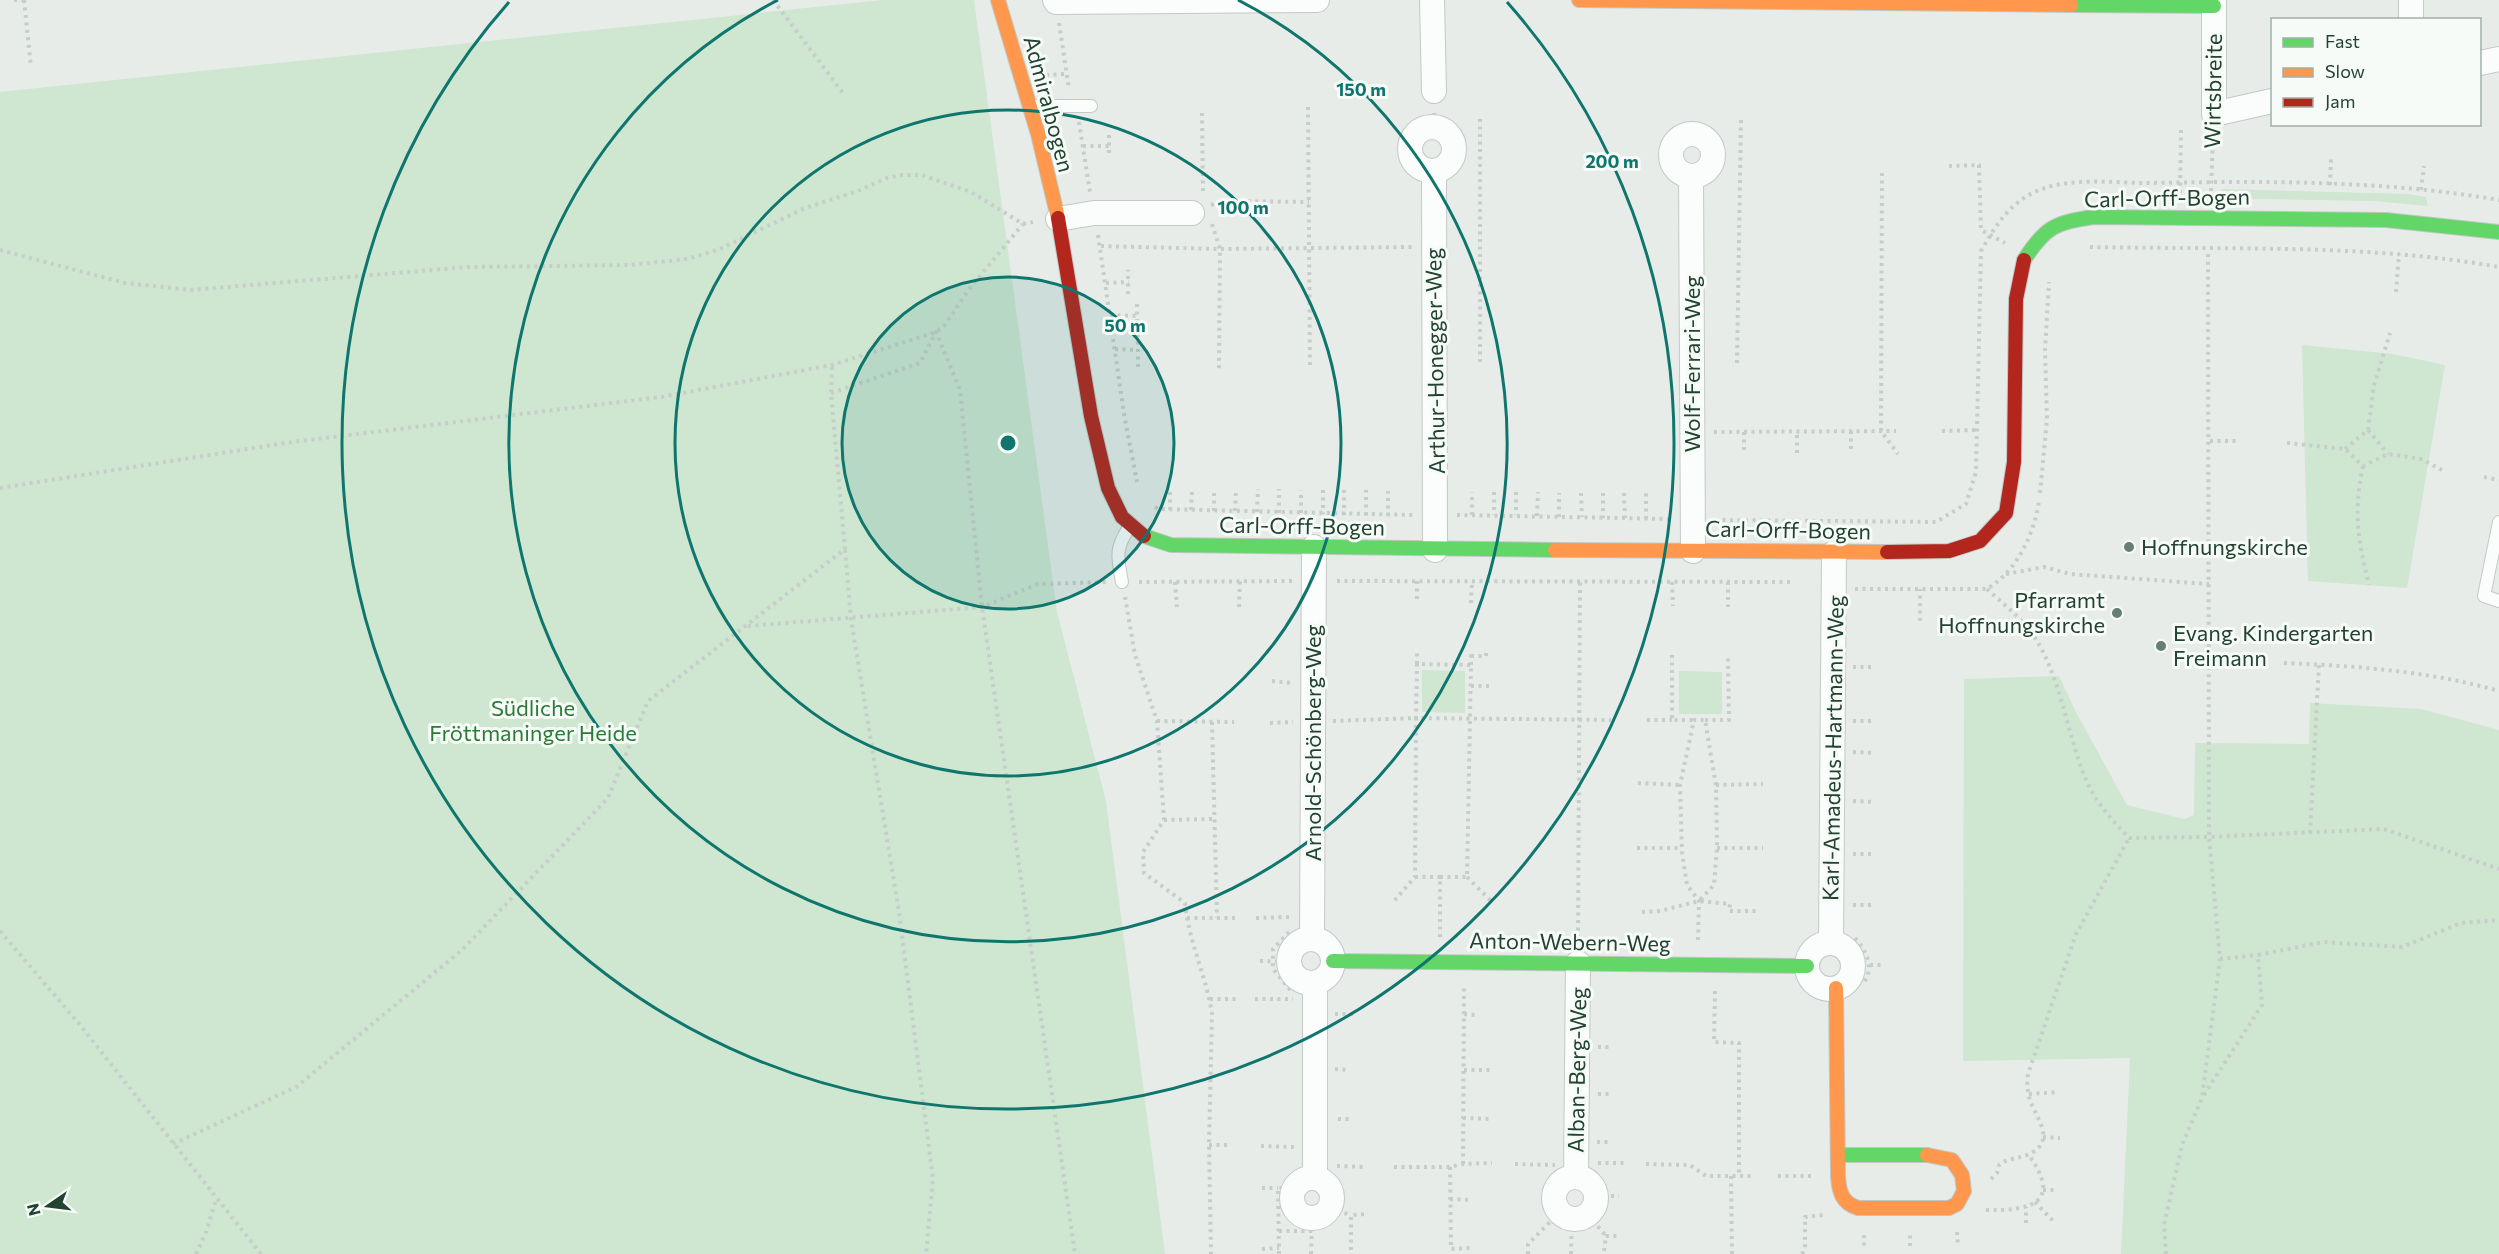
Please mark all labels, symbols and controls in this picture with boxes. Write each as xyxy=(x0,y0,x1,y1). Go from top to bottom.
legend xyxy=(2271,18,2481,126)
text: Fast xyxy=(2325,30,2360,52)
street label: Admiralbogen xyxy=(1018,33,1081,175)
street label: Wirtsbreite xyxy=(2198,33,2227,149)
text: Slow xyxy=(2325,60,2365,82)
text: 150 m xyxy=(1336,78,1386,100)
text: Jam xyxy=(2325,90,2355,112)
text: 200 m xyxy=(1585,150,1639,172)
street label: Carl-Orff-Bogen xyxy=(2084,183,2250,212)
text: 100 m xyxy=(1217,196,1269,218)
street label: Arthur-Honegger-Weg xyxy=(1419,248,1450,474)
street label: Wolf-Ferrari-Weg xyxy=(1678,276,1705,452)
text: 50 m xyxy=(1104,314,1146,336)
centre of rings xyxy=(998,433,1018,453)
street label: Carl-Orff-Bogen xyxy=(1219,511,1385,540)
street label: Carl-Orff-Bogen xyxy=(1705,515,1871,544)
place label: Hoffnungskirche xyxy=(2141,533,2308,560)
marker: Hoffnungskirche xyxy=(2122,540,2136,554)
place label: Pfarramt Hoffnungskirche xyxy=(1938,586,2105,638)
street label: Karl-Amadeus-Hartmann-Weg xyxy=(1816,595,1849,901)
marker: Pfarramt Hoffnungskirche xyxy=(2110,606,2124,620)
place label: Evang. Kindergarten Freimann xyxy=(2173,619,2373,671)
street label: Arnold-Schönberg-Weg xyxy=(1299,624,1326,861)
marker: Evang. Kindergarten Freimann xyxy=(2154,639,2168,653)
park label: Südliche Fröttmaninger Heide xyxy=(429,694,637,746)
street label: Anton-Webern-Weg xyxy=(1469,926,1671,957)
street label: Alban-Berg-Weg xyxy=(1562,987,1591,1153)
north arrow xyxy=(18,1176,78,1236)
text: N xyxy=(22,1202,44,1218)

